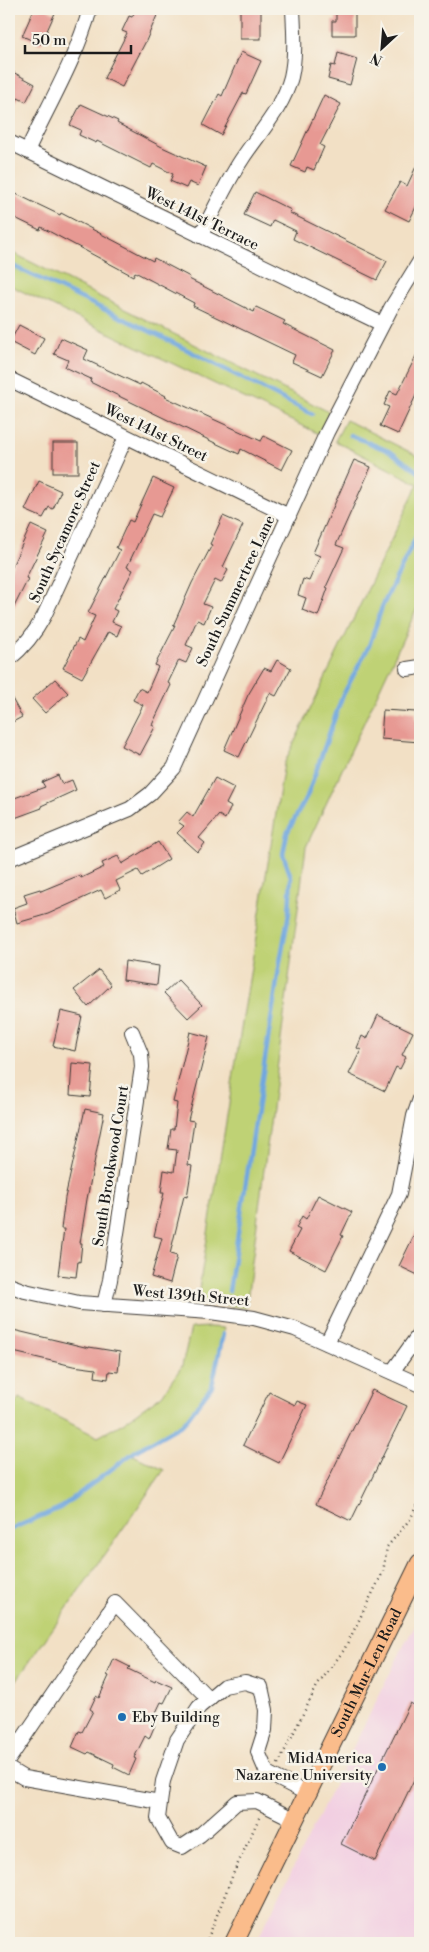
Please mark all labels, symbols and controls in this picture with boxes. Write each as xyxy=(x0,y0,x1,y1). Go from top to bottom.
scale bar xyxy=(25,22,131,54)
north arrow xyxy=(356,22,406,72)
text: 50 m xyxy=(32,31,66,50)
text: N xyxy=(368,48,386,69)
street label: West 141st Terrace xyxy=(141,183,262,255)
street label: West 141st Street xyxy=(100,399,211,466)
street label: South Sycamore Street xyxy=(25,458,105,606)
street label: South Summertree Lane xyxy=(193,512,279,670)
street label: South Brookwood Court xyxy=(89,1083,133,1248)
street label: West 139th Street xyxy=(131,1281,251,1311)
street label: South Mur-Len Road xyxy=(327,1605,406,1740)
place label: Eby Building xyxy=(132,1708,220,1727)
marker: Eby Building xyxy=(116,1711,128,1723)
place label: MidAmerica Nazarene University xyxy=(235,1749,373,1785)
marker: MidAmerica Nazarene University xyxy=(376,1761,388,1773)

